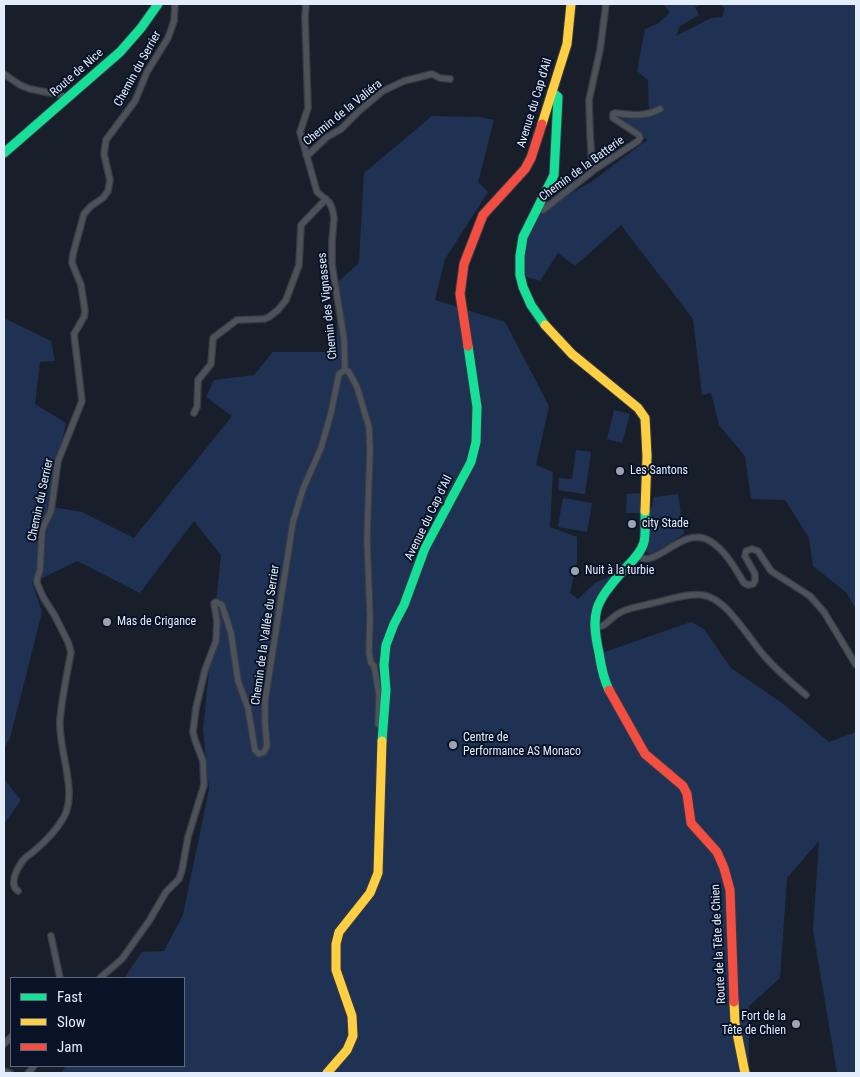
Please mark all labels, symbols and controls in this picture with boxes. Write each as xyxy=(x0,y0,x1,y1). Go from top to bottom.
street label: Chemin du Serrier xyxy=(111,29,165,109)
street label: Route de Nice xyxy=(47,46,107,100)
street label: Avenue du Cap d'Ail xyxy=(515,57,555,149)
street label: Chemin de la Valiéra xyxy=(301,77,385,149)
street label: Chemin de la Batterie xyxy=(537,133,627,205)
street label: Chemin des Vignasses xyxy=(315,252,341,360)
street label: Chemin du Serrier xyxy=(25,457,57,543)
place label: Les Santons xyxy=(630,464,688,478)
marker: Les Santons xyxy=(614,465,626,477)
street label: Avenue du Cap d'Ail xyxy=(402,473,456,563)
place label: city Stade xyxy=(642,517,689,531)
marker: city Stade xyxy=(626,518,638,530)
street label: Chemin de la Vallée du Serrier xyxy=(249,564,283,706)
place label: Nuit à la turbie xyxy=(585,564,654,578)
marker: Nuit à la turbie xyxy=(569,565,581,577)
place label: Mas de Crigance xyxy=(117,615,196,629)
marker: Mas de Crigance xyxy=(101,616,113,628)
place label: Centre de Performance AS Monaco xyxy=(463,731,581,759)
marker: Centre de Performance AS Monaco xyxy=(447,739,459,751)
street label: Route de la Tête de Chien xyxy=(709,884,729,1004)
legend xyxy=(10,977,185,1067)
text: Fast xyxy=(57,988,82,1006)
place label: Fort de la Tête de Chien xyxy=(722,1010,786,1038)
text: Slow xyxy=(57,1013,86,1031)
marker: Fort de la Tête de Chien xyxy=(790,1018,802,1030)
text: Jam xyxy=(57,1038,83,1056)

